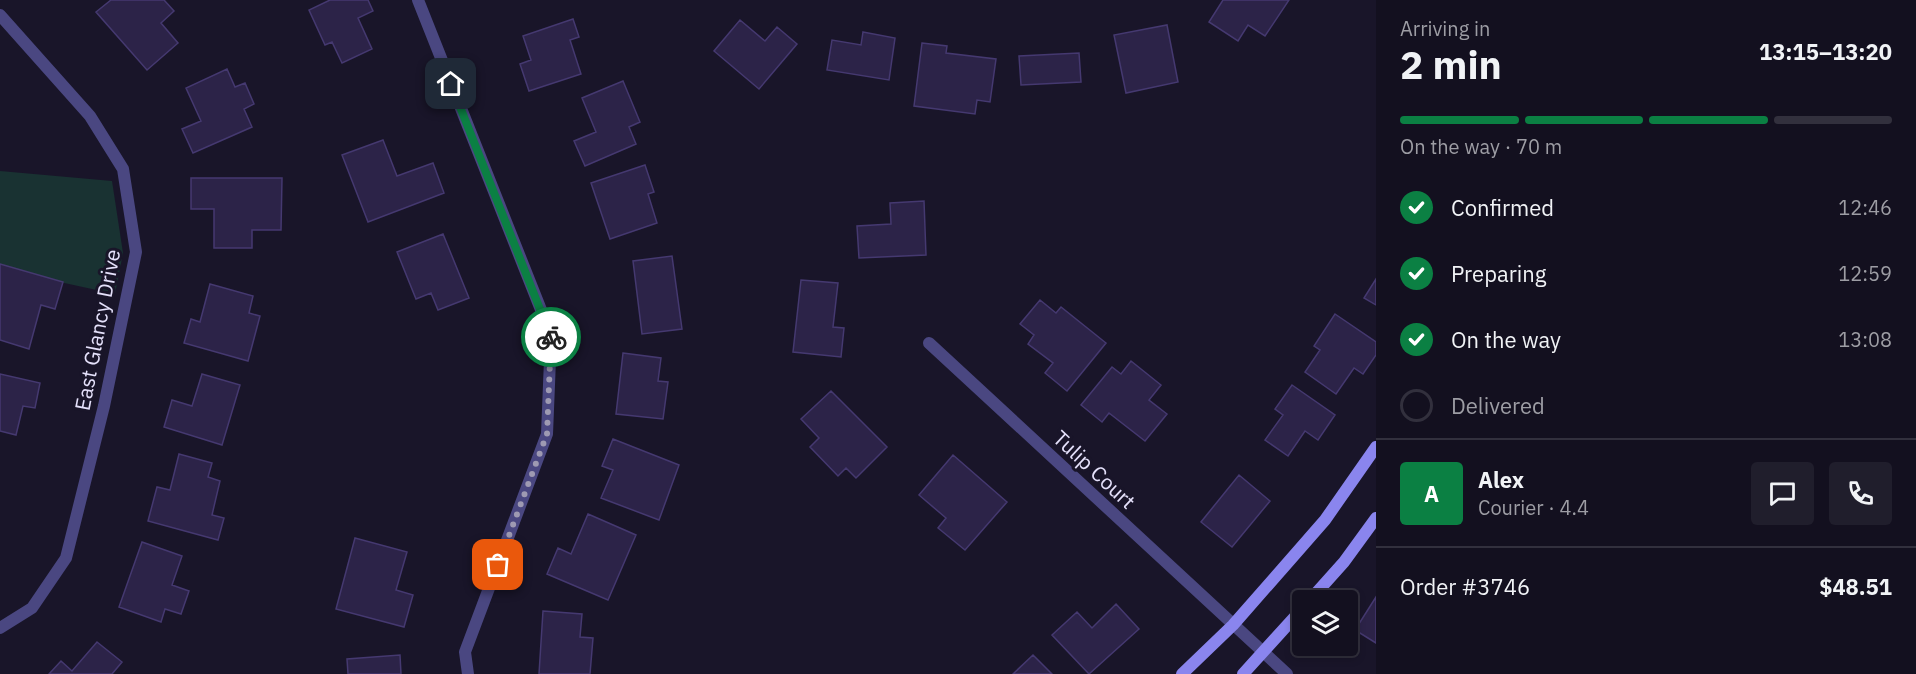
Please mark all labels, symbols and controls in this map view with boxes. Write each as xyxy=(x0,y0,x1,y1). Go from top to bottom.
text: Arriving in xyxy=(1400,15,1490,42)
text: 13:15–13:20 xyxy=(1759,37,1892,66)
text: 2 min xyxy=(1400,39,1502,90)
pin xyxy=(425,58,476,109)
icon: home xyxy=(434,67,467,100)
text: On the way · 70 m xyxy=(1400,133,1562,160)
icon: check xyxy=(1400,191,1433,224)
text: Confirmed xyxy=(1451,193,1554,222)
text: 12:46 xyxy=(1838,194,1892,221)
street label: East Glancy Drive xyxy=(68,247,126,413)
icon: check xyxy=(1400,257,1433,290)
text: Preparing xyxy=(1451,259,1546,288)
text: 12:59 xyxy=(1838,260,1892,287)
courier xyxy=(521,307,581,367)
icon: bike xyxy=(535,321,568,354)
icon: check xyxy=(1400,323,1433,356)
text: On the way xyxy=(1451,325,1561,354)
text: 13:08 xyxy=(1838,326,1892,353)
text: Delivered xyxy=(1451,391,1545,420)
street label: Tulip Court xyxy=(1048,424,1142,515)
button: chat xyxy=(1751,462,1814,525)
button: phone xyxy=(1829,462,1892,525)
text: Alex xyxy=(1478,465,1524,494)
text: A xyxy=(1424,479,1439,508)
text: Courier · 4.4 xyxy=(1478,494,1589,521)
pin xyxy=(472,539,523,590)
icon: bag xyxy=(481,548,514,581)
text: Order #3746 xyxy=(1400,572,1530,601)
text: $48.51 xyxy=(1819,572,1892,601)
map controls xyxy=(1292,590,1358,656)
button: layers xyxy=(1292,590,1358,656)

